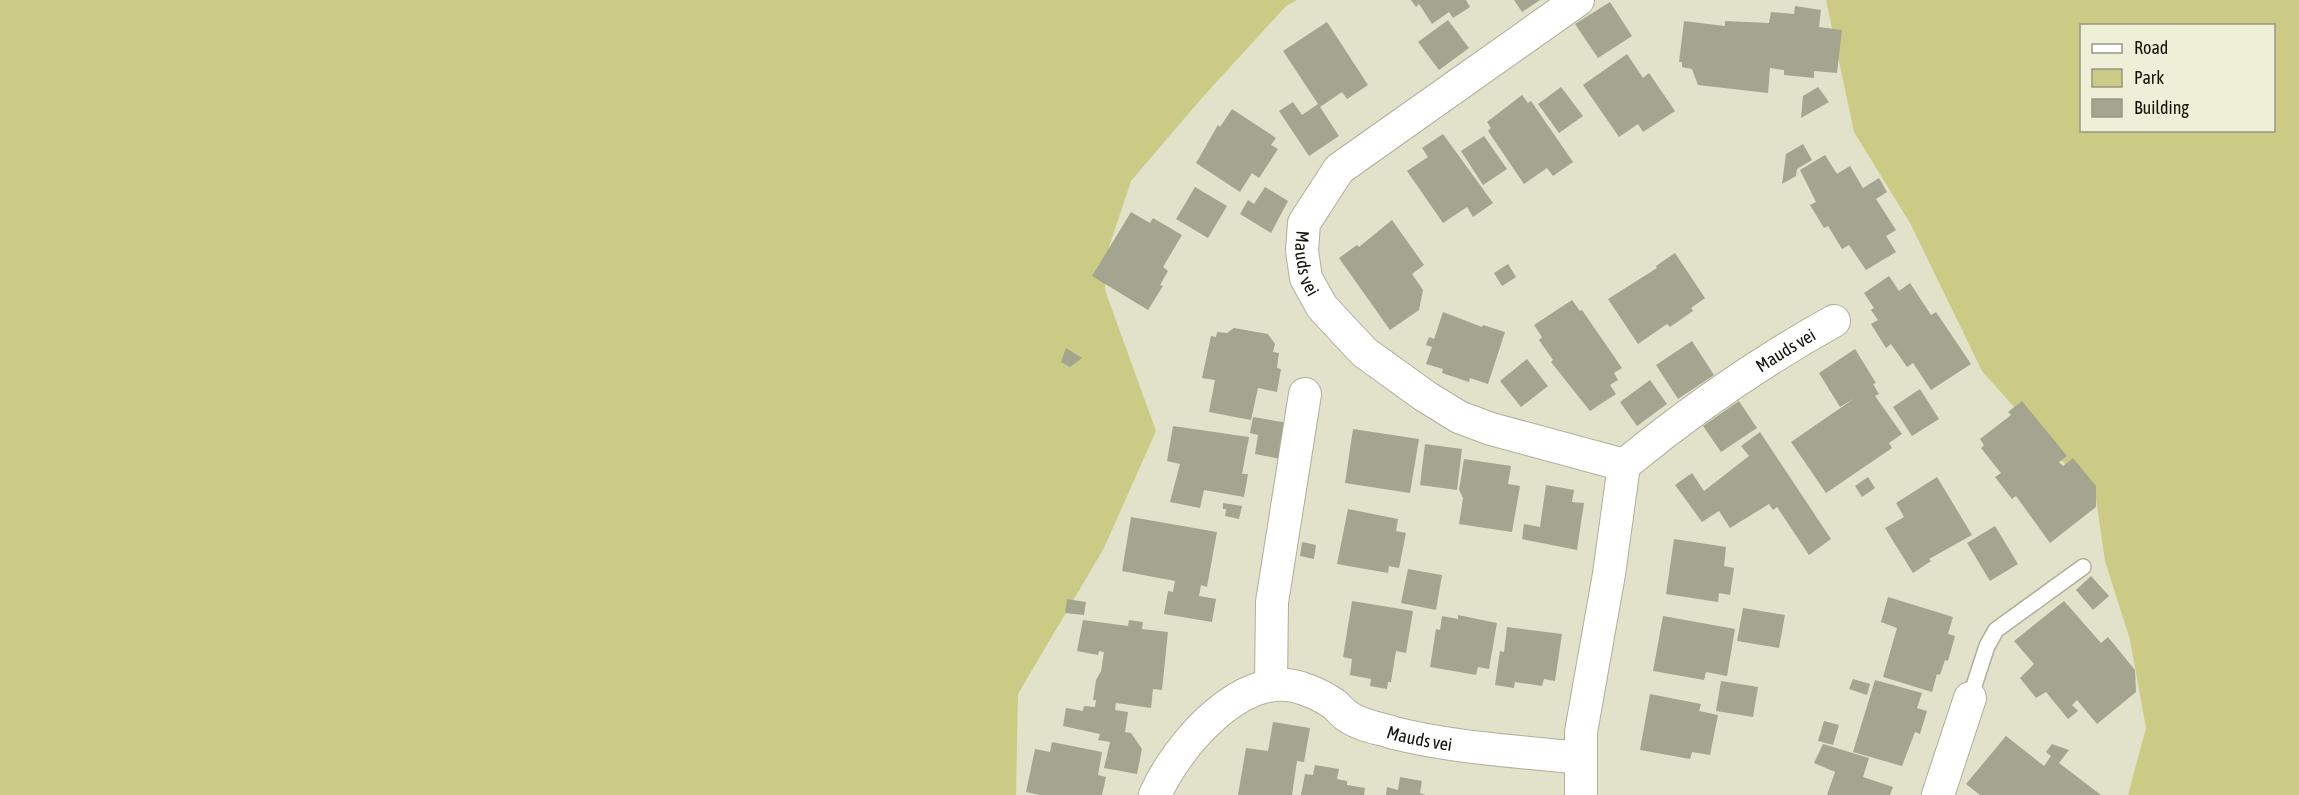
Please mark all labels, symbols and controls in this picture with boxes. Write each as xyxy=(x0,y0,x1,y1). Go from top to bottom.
legend xyxy=(2080,24,2275,132)
text: Road xyxy=(2134,37,2168,58)
text: Park xyxy=(2134,67,2164,88)
text: Building xyxy=(2134,97,2189,118)
street label: Mauds vei xyxy=(1292,230,1324,299)
street label: Mauds vei xyxy=(1752,323,1819,376)
street label: Mauds vei xyxy=(1384,721,1454,755)

